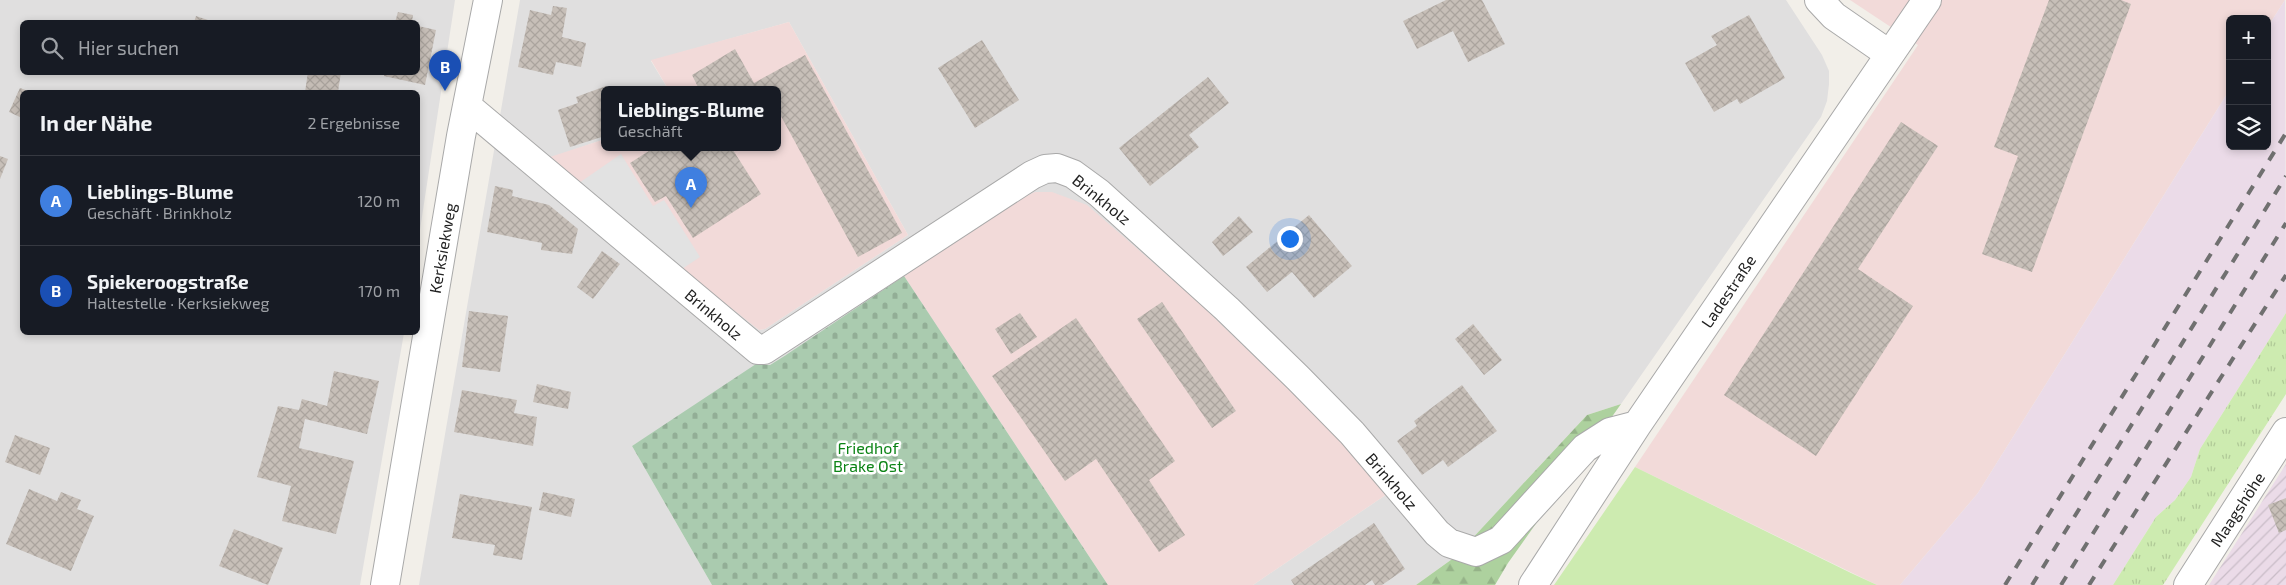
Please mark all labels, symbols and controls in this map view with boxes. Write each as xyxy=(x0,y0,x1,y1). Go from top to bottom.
map controls xyxy=(2226,15,2271,150)
button: + xyxy=(2226,15,2271,60)
search box xyxy=(20,20,420,75)
icon: search xyxy=(38,34,66,62)
text: Hier suchen xyxy=(78,36,179,59)
pin: B xyxy=(429,50,461,91)
button: − xyxy=(2226,60,2271,105)
popup xyxy=(601,86,781,151)
text: Lieblings-Blume xyxy=(618,98,764,121)
button: layers xyxy=(2226,105,2271,150)
text: In der Nähe xyxy=(40,110,152,135)
text: 2 Ergebnisse xyxy=(307,113,400,132)
text: Geschäft xyxy=(618,121,683,140)
pin: A xyxy=(675,167,707,208)
street label: Brinkholz xyxy=(1069,170,1135,228)
text: Lieblings-Blume xyxy=(87,180,233,203)
text: A xyxy=(51,191,61,210)
text: 120 m xyxy=(357,191,400,210)
street label: Kerksiekweg xyxy=(425,201,459,295)
text: Geschäft · Brinkholz xyxy=(87,203,232,222)
your location xyxy=(1277,226,1303,252)
street label: Ladestraße xyxy=(1697,251,1759,331)
text: Spiekeroogstraße xyxy=(87,270,249,293)
text: B xyxy=(51,281,61,300)
text: 170 m xyxy=(358,281,400,300)
street label: Brinkholz xyxy=(681,285,747,343)
text: Haltestelle · Kerksiekweg xyxy=(87,293,270,312)
park label: Friedhof Brake Ost xyxy=(833,438,903,475)
street label: Brinkholz xyxy=(1362,449,1422,513)
street label: Maagshöhe xyxy=(2206,468,2268,550)

